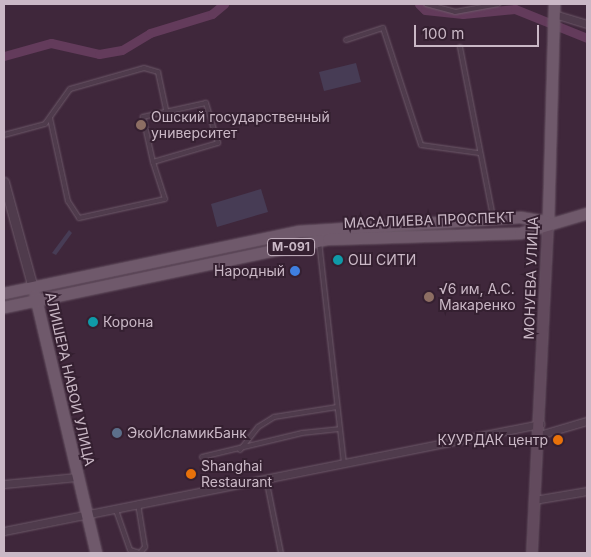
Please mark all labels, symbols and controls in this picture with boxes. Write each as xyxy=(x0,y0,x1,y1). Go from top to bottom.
scale bar xyxy=(416,15,541,47)
text: 100 m xyxy=(422,24,464,43)
place label: Ошский государственный университет xyxy=(151,109,330,142)
marker: Ошский государственный университет xyxy=(135,119,147,131)
street label: МАСАЛИЕВА ПРОСПЕКТ xyxy=(343,209,515,231)
street label: МОНУЕВА УЛИЦА xyxy=(520,216,542,340)
road number: М-091 xyxy=(266,238,316,256)
place label: ОШ СИТИ xyxy=(348,252,416,268)
marker: ОШ СИТИ xyxy=(332,254,344,266)
place label: Народный xyxy=(214,263,285,279)
marker: Народный xyxy=(289,265,301,277)
place label: √6 им, А.С. Макаренко xyxy=(439,281,516,314)
street label: АЛИШЕРА НАВОИ УЛИЦА xyxy=(42,290,98,468)
marker: √6 им, А.С. Макаренко xyxy=(423,291,435,303)
place label: Корона xyxy=(103,314,153,330)
marker: Корона xyxy=(87,316,99,328)
place label: ЭкоИсламикБанк xyxy=(127,425,247,441)
marker: ЭкоИсламикБанк xyxy=(111,427,123,439)
place label: КУУРДАК центр xyxy=(437,432,548,448)
marker: КУУРДАК центр xyxy=(552,434,564,446)
place label: Shanghai Restaurant xyxy=(201,458,272,491)
marker: Shanghai Restaurant xyxy=(185,468,197,480)

